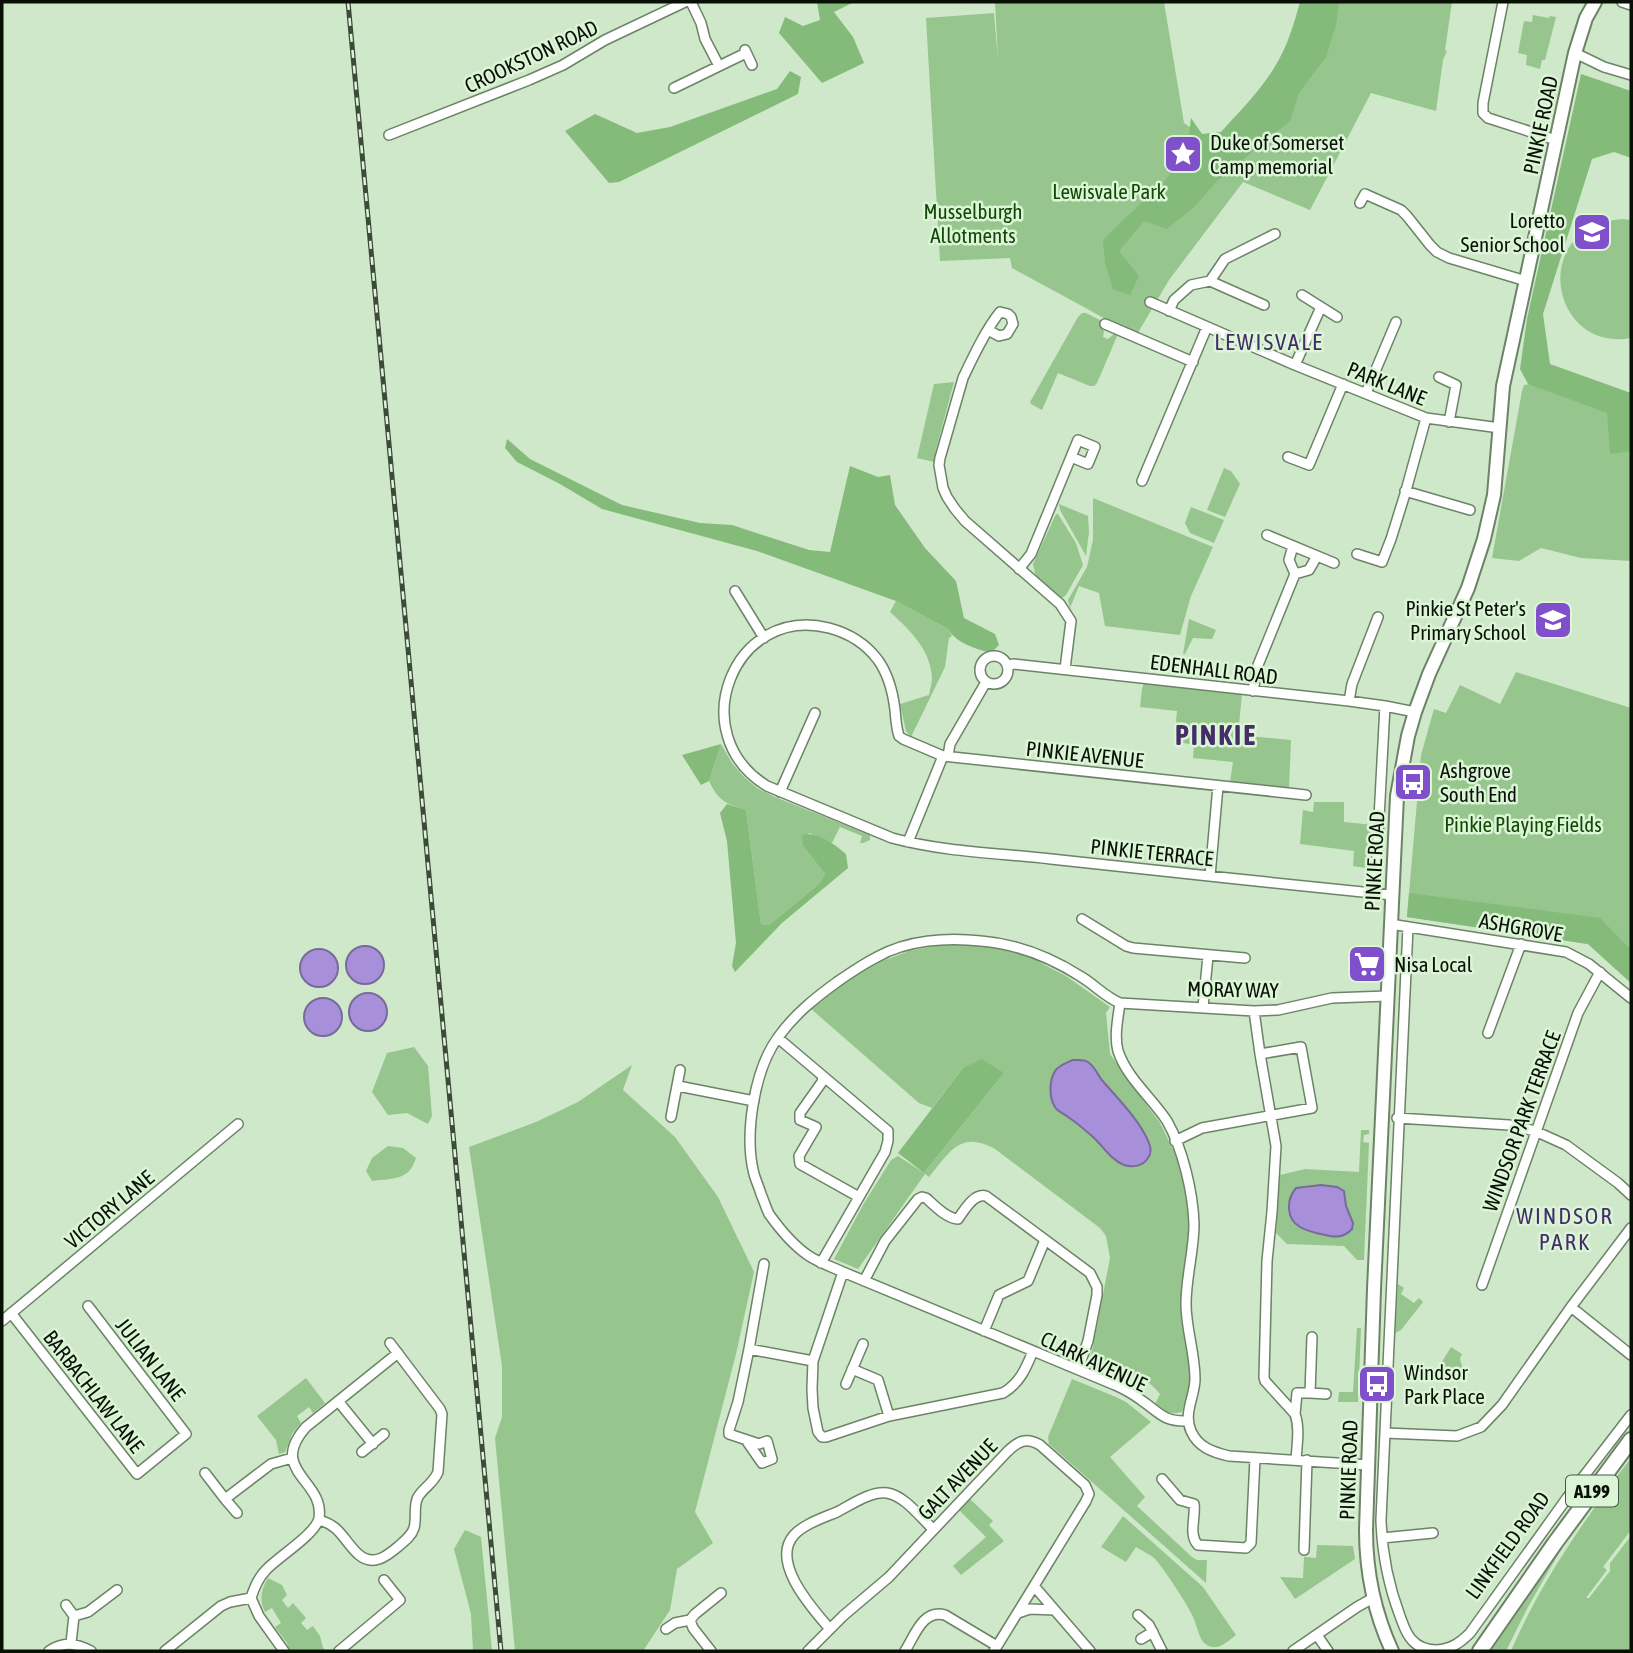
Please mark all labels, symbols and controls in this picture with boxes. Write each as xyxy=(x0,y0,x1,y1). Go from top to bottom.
street label: CROOKSTON ROAD xyxy=(461,15,601,97)
street label: PINKIE ROAD xyxy=(1518,74,1562,176)
place label: Duke of Somerset Camp memorial xyxy=(1210,130,1344,178)
place icon: Duke of Somerset Camp memorial xyxy=(1162,133,1204,175)
park label: Lewisvale Park xyxy=(1052,179,1166,203)
park label: Musselburgh Allotments xyxy=(923,199,1023,247)
place label: Loretto Senior School xyxy=(1461,208,1565,256)
school or university icon: Loretto Senior School xyxy=(1571,211,1613,253)
district label: LEWISVALE xyxy=(1214,329,1324,355)
street label: PARK LANE xyxy=(1344,356,1430,410)
place label: Pinkie St Peter's Primary School xyxy=(1405,596,1526,644)
school or university icon: Pinkie St Peter's Primary School xyxy=(1532,599,1574,641)
street label: EDENHALL ROAD xyxy=(1149,649,1279,689)
district label: PINKIE xyxy=(1175,719,1257,751)
street label: PINKIE AVENUE xyxy=(1025,736,1145,772)
place label: Ashgrove South End xyxy=(1440,758,1517,806)
bus stop icon: Ashgrove South End xyxy=(1392,761,1434,803)
street label: PINKIE ROAD xyxy=(1359,810,1389,912)
park label: Pinkie Playing Fields xyxy=(1444,812,1602,836)
street label: PINKIE TERRACE xyxy=(1089,834,1215,870)
street label: ASHGROVE xyxy=(1478,908,1565,946)
supermarket icon: Nisa Local xyxy=(1346,943,1388,985)
place label: Nisa Local xyxy=(1394,952,1473,976)
street label: MORAY WAY xyxy=(1187,976,1280,1002)
street label: WINDSOR PARK TERRACE xyxy=(1477,1027,1565,1215)
street label: VICTORY LANE xyxy=(60,1165,158,1253)
district label: WINDSOR PARK xyxy=(1516,1203,1614,1255)
street label: JULIAN LANE xyxy=(111,1313,191,1405)
street label: BARBACHLAW LANE xyxy=(39,1325,149,1457)
street label: CLARK AVENUE xyxy=(1037,1326,1151,1396)
place label: Windsor Park Place xyxy=(1404,1360,1485,1408)
bus stop icon: Windsor Park Place xyxy=(1356,1363,1398,1405)
street label: PINKIE ROAD xyxy=(1334,1420,1362,1520)
street label: GALT AVENUE xyxy=(913,1434,1001,1524)
road number: A199 xyxy=(1566,1476,1618,1506)
street label: LINKFIELD ROAD xyxy=(1460,1487,1554,1603)

